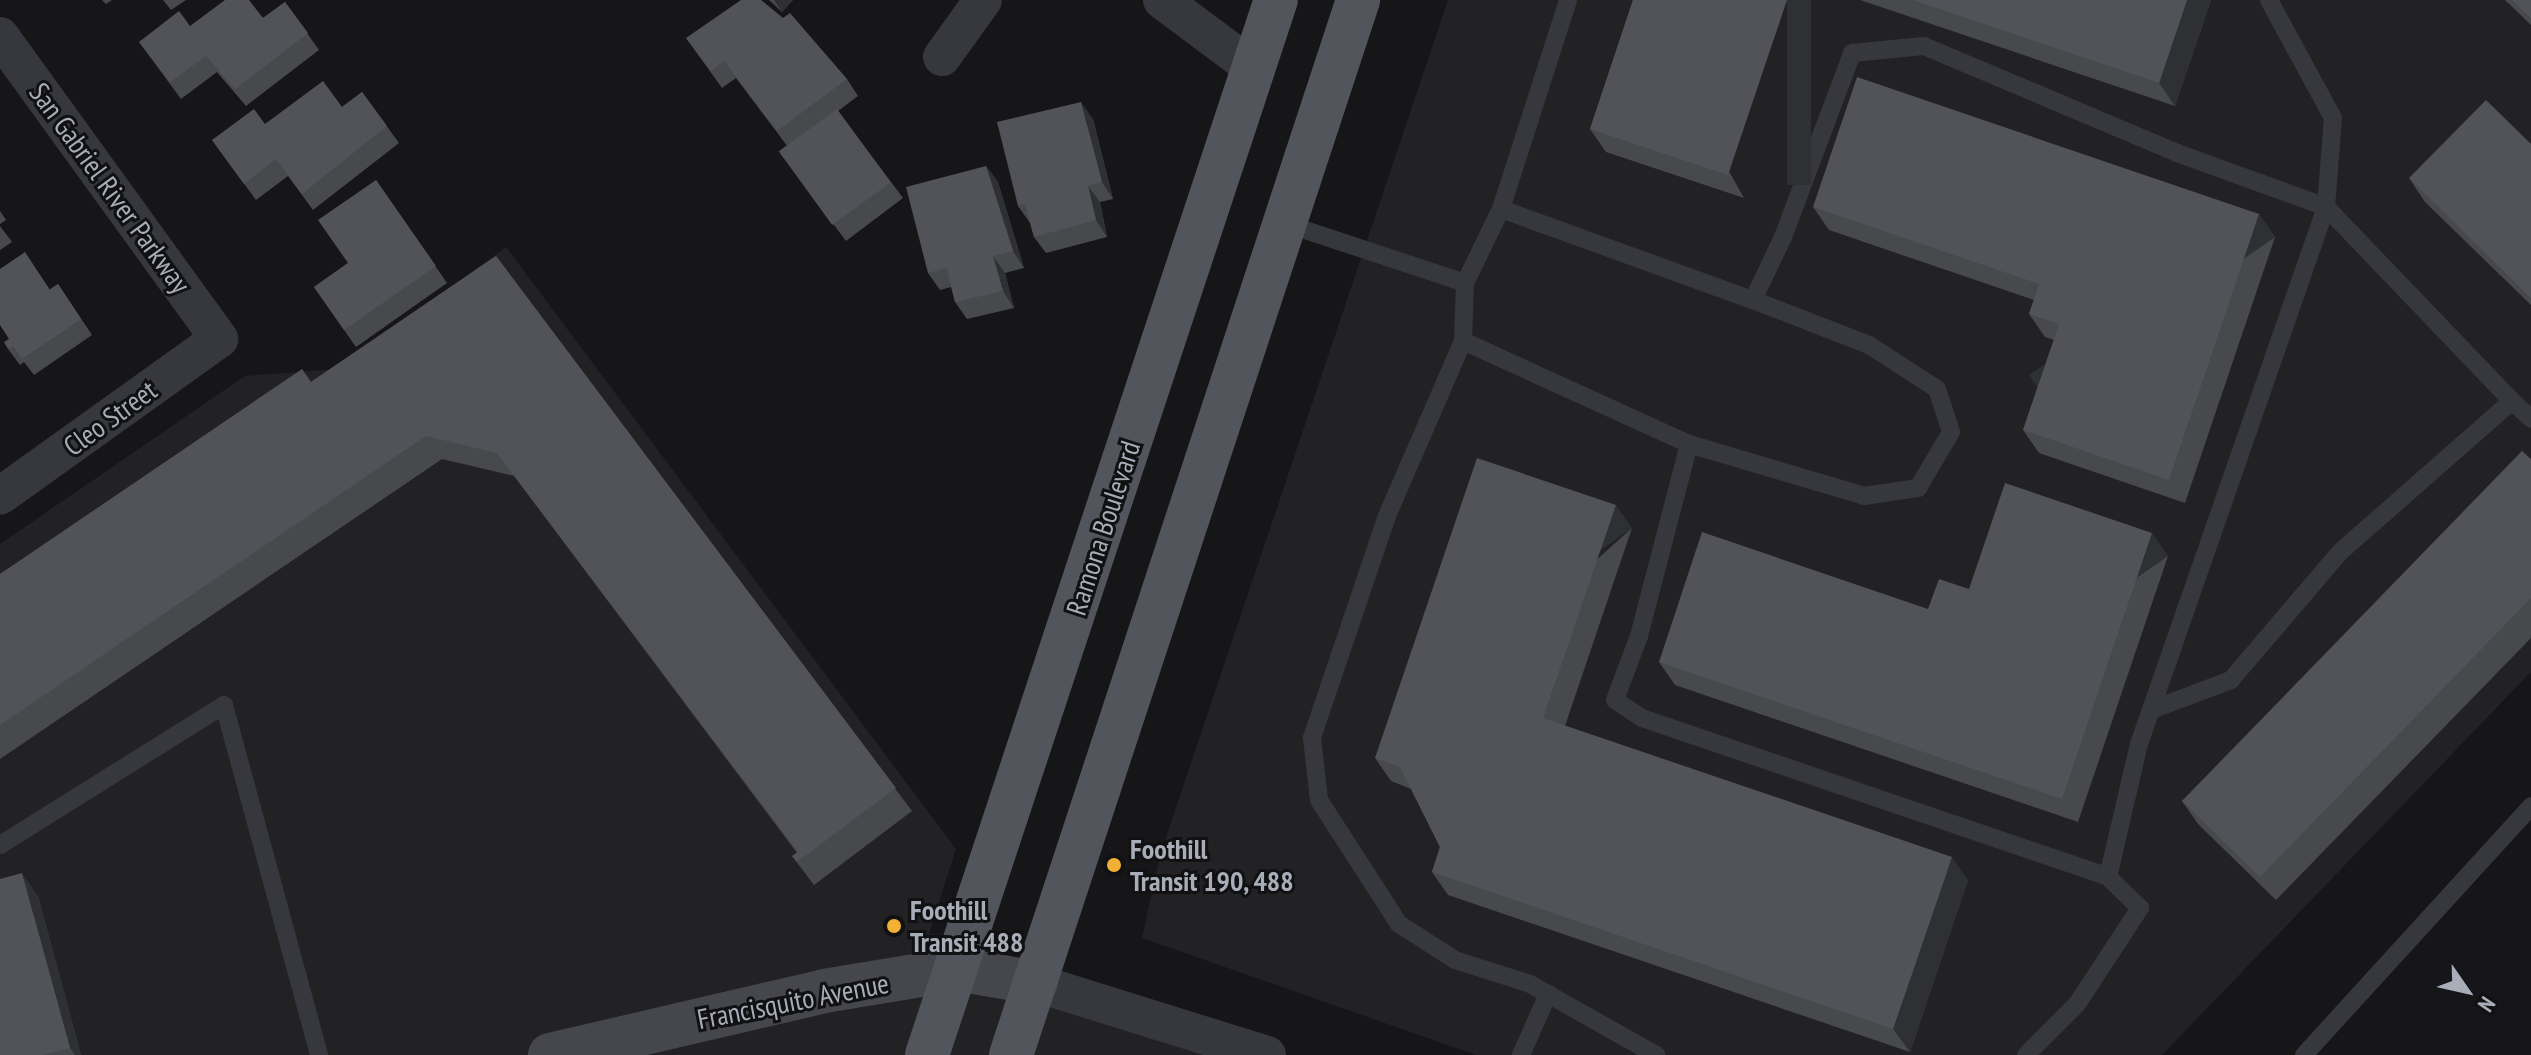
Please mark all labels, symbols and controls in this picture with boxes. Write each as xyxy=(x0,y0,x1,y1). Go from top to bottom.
street label: San Gabriel River Parkway xyxy=(22,76,198,300)
street label: Cleo Street xyxy=(57,373,163,463)
street label: Ramona Boulevard xyxy=(1059,437,1147,619)
place label: Foothill Transit 190, 488 xyxy=(1130,832,1295,898)
marker: Foothill Transit 190, 488 xyxy=(1105,856,1123,874)
place label: Foothill Transit 488 xyxy=(910,893,1023,959)
marker: Foothill Transit 488 xyxy=(885,917,903,935)
north arrow xyxy=(2427,951,2507,1031)
street label: Francisquito Avenue xyxy=(694,966,892,1036)
text: N xyxy=(2472,992,2502,1017)

